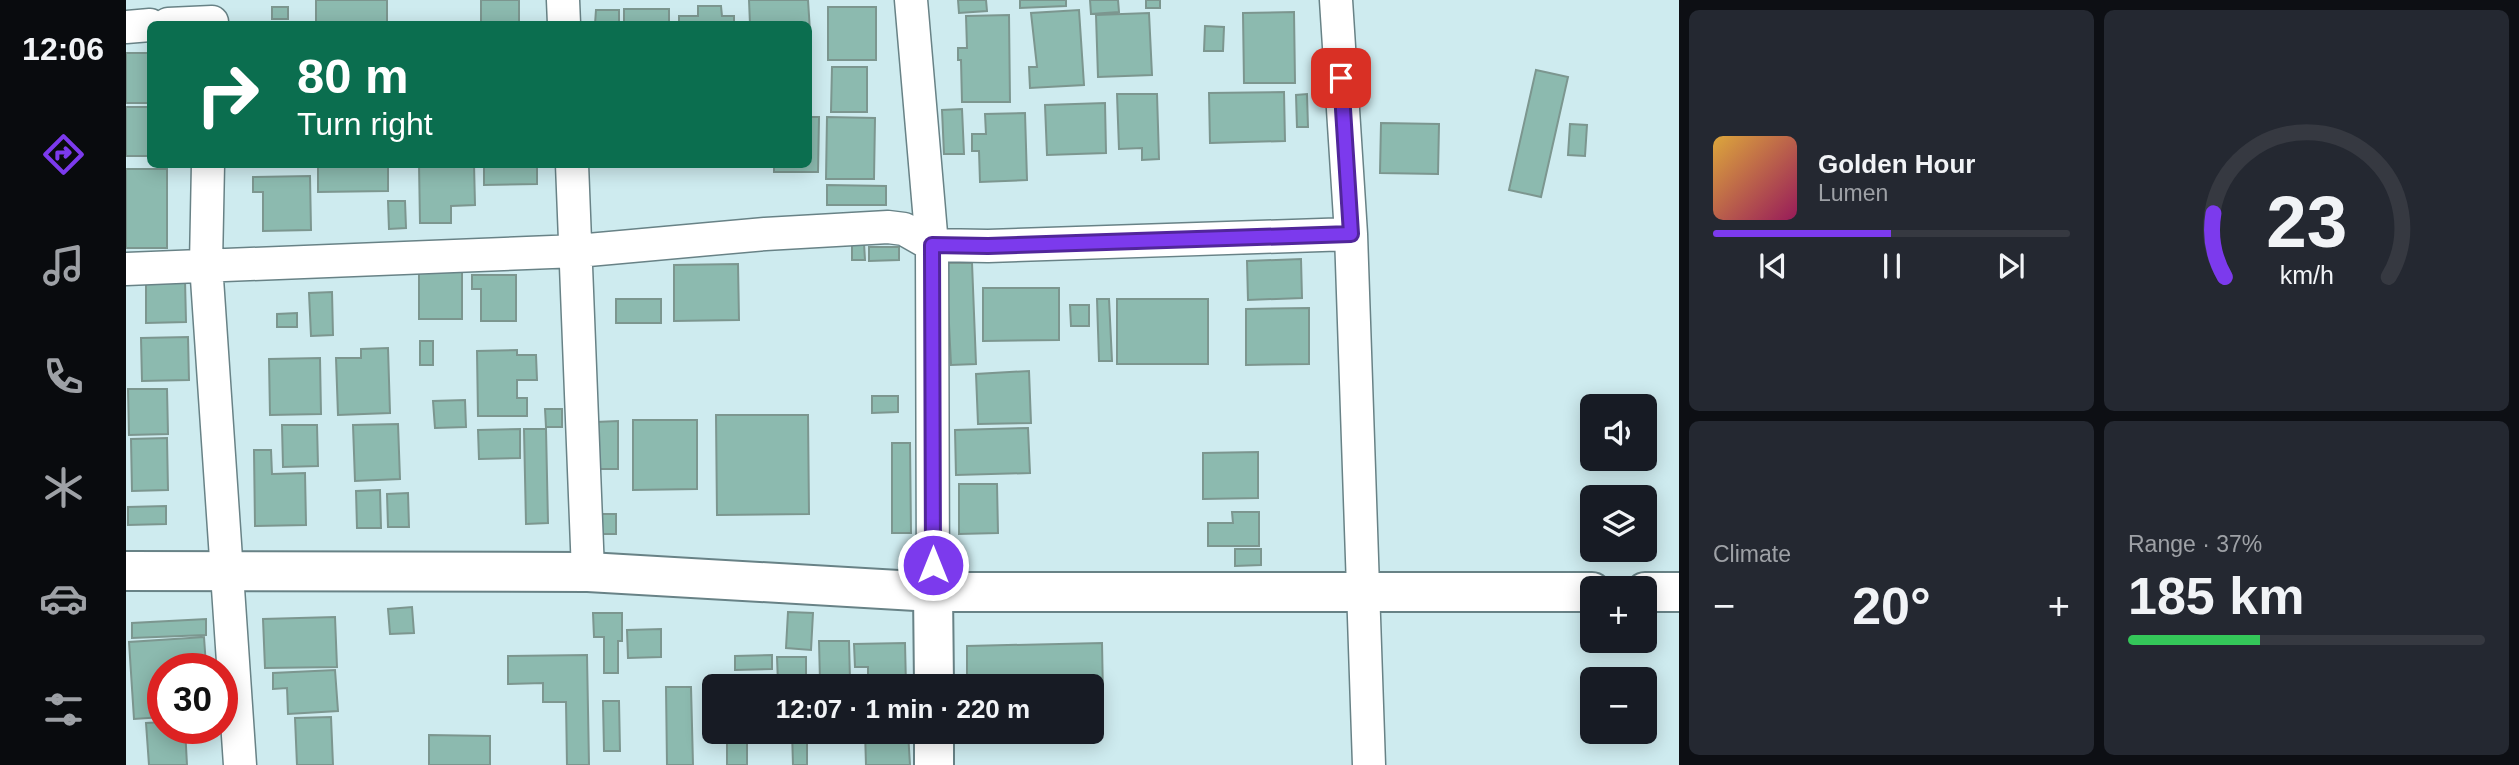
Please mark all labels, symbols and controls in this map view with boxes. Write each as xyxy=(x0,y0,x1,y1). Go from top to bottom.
text: 12:06 xyxy=(22,31,104,67)
pin xyxy=(1311,48,1371,108)
icon: right xyxy=(182,49,273,140)
text: 80 m xyxy=(297,49,409,103)
icon: arrive xyxy=(1322,59,1360,97)
text: Turn right xyxy=(297,106,433,142)
icon: directions xyxy=(39,130,88,179)
text: Golden Hour xyxy=(1818,149,1975,179)
text: Lumen xyxy=(1818,180,1888,206)
text: 23 xyxy=(2266,181,2347,262)
icon: music xyxy=(39,241,88,290)
icon: previous xyxy=(1754,247,1792,285)
icon: pause xyxy=(1873,247,1911,285)
icon: next xyxy=(1992,247,2030,285)
text: km/h xyxy=(2279,261,2334,289)
icon: phone xyxy=(39,352,88,401)
map controls xyxy=(1580,394,1657,744)
button: sound xyxy=(1580,394,1657,471)
icon: climate xyxy=(39,463,88,512)
button: layers xyxy=(1580,485,1657,562)
position arrow xyxy=(896,528,970,602)
text: Range · 37% xyxy=(2128,531,2262,557)
text: Climate xyxy=(1713,541,1791,567)
text: 185 km xyxy=(2128,567,2304,625)
icon: car xyxy=(39,574,88,623)
button: + xyxy=(1580,576,1657,653)
text: 20° xyxy=(1852,577,1931,635)
text: − xyxy=(1713,585,1735,627)
text: + xyxy=(2048,585,2070,627)
speed limit sign: 30 xyxy=(147,653,238,744)
button: − xyxy=(1580,667,1657,744)
icon: filters xyxy=(39,685,88,734)
text: 12:07 · 1 min · 220 m xyxy=(776,694,1030,724)

